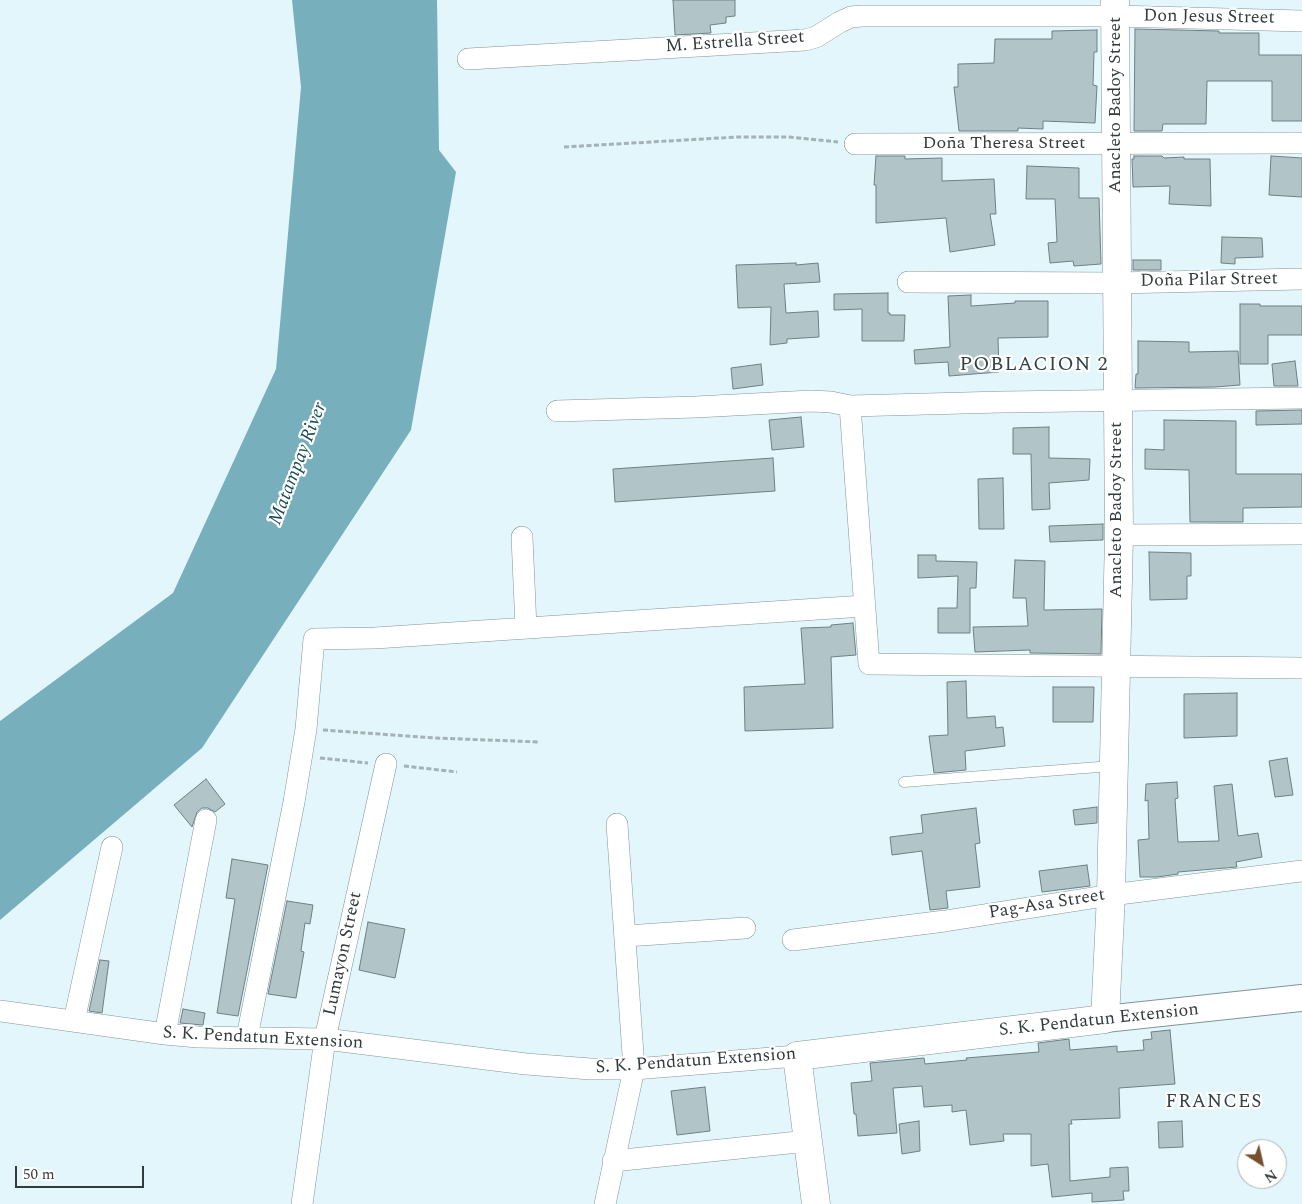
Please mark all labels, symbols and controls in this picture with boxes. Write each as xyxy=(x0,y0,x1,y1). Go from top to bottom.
street label: Don Jesus Street xyxy=(1143,6,1275,30)
street label: Anacleto Badoy Street xyxy=(1105,17,1127,193)
street label: M. Estrella Street xyxy=(665,27,805,59)
street label: Doña Theresa Street xyxy=(923,133,1085,155)
street label: Doña Pilar Street xyxy=(1140,269,1278,293)
district label: POBLACION 2 xyxy=(958,354,1110,378)
water label: Matampay River xyxy=(265,400,333,528)
street label: Anacleto Badoy Street xyxy=(1106,422,1128,598)
street label: Pag-Asa Street xyxy=(987,885,1107,925)
street label: Lumayon Street xyxy=(320,890,368,1018)
street label: S. K. Pendatun Extension xyxy=(998,1000,1200,1042)
street label: S. K. Pendatun Extension xyxy=(162,1023,364,1055)
street label: S. K. Pendatun Extension xyxy=(595,1044,797,1080)
district label: FRANCES xyxy=(1165,1092,1263,1114)
north arrow xyxy=(1237,1139,1287,1189)
scale bar xyxy=(18,1156,146,1188)
text: 50 m xyxy=(23,1163,55,1186)
text: N xyxy=(1260,1164,1281,1188)

